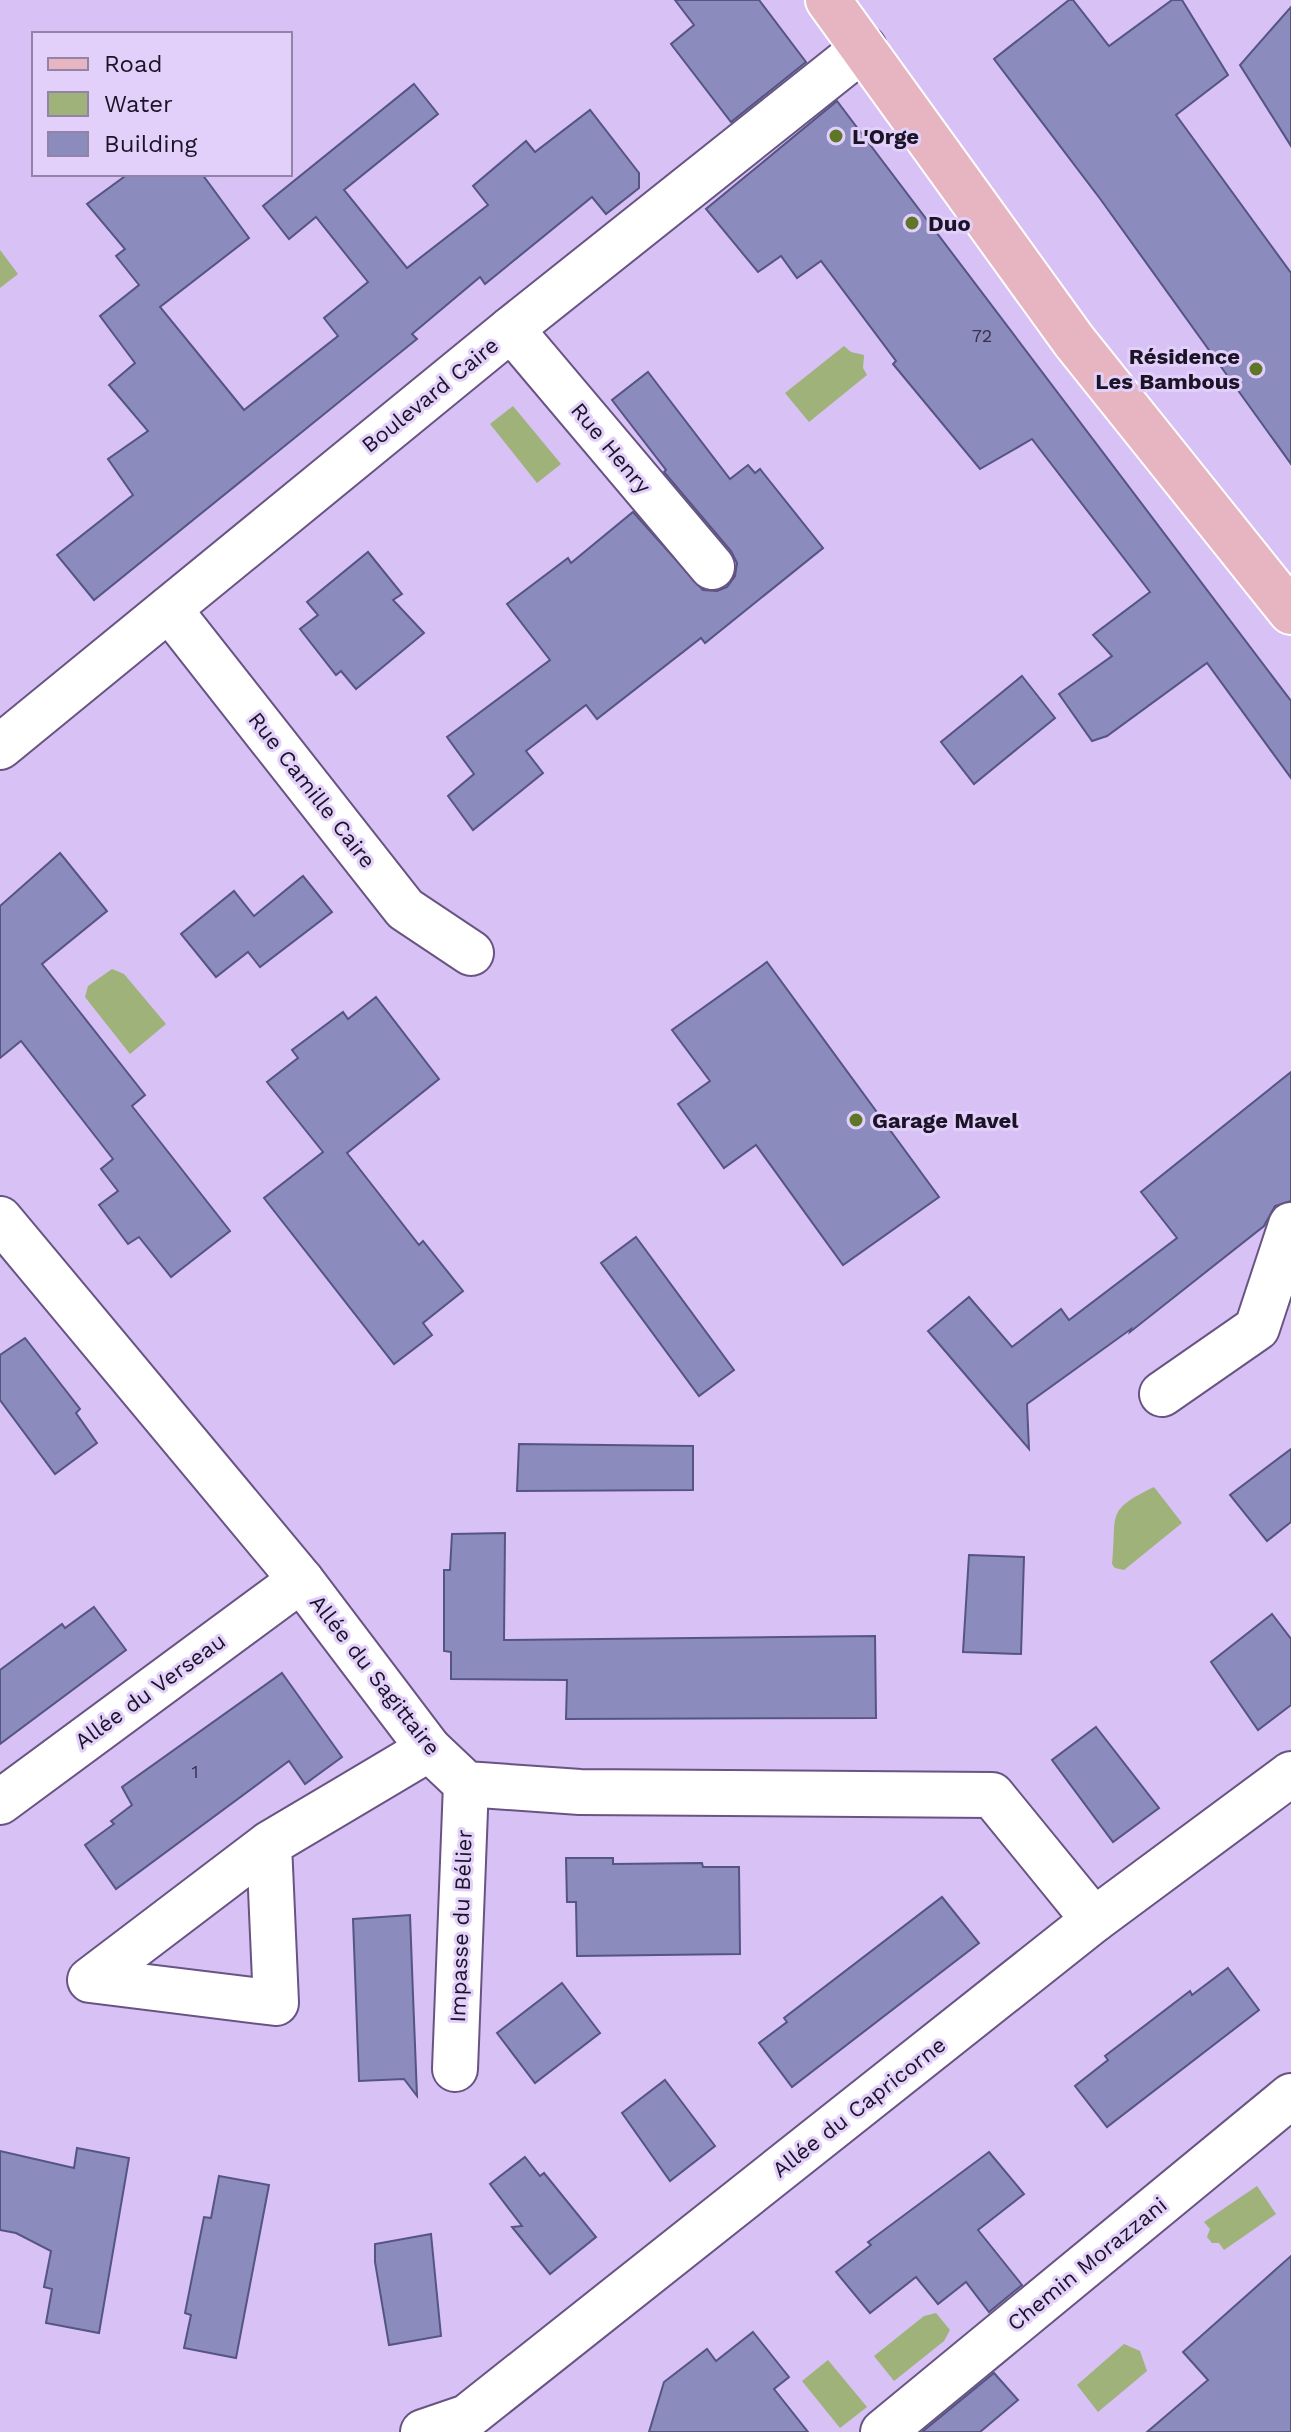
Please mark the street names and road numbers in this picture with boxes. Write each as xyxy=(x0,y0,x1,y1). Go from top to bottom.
street label: Boulevard Caire xyxy=(357,332,503,458)
street label: Rue Henry xyxy=(566,398,657,499)
street label: Rue Camille Caire xyxy=(243,707,381,873)
street label: Allée du Sagittaire xyxy=(305,1590,445,1760)
street label: Allée du Verseau xyxy=(70,1628,230,1754)
street label: Impasse du Bélier xyxy=(445,1829,477,2023)
street label: Allée du Capricorne xyxy=(767,2032,951,2182)
street label: Chemin Morazzani xyxy=(1002,2192,1172,2336)

